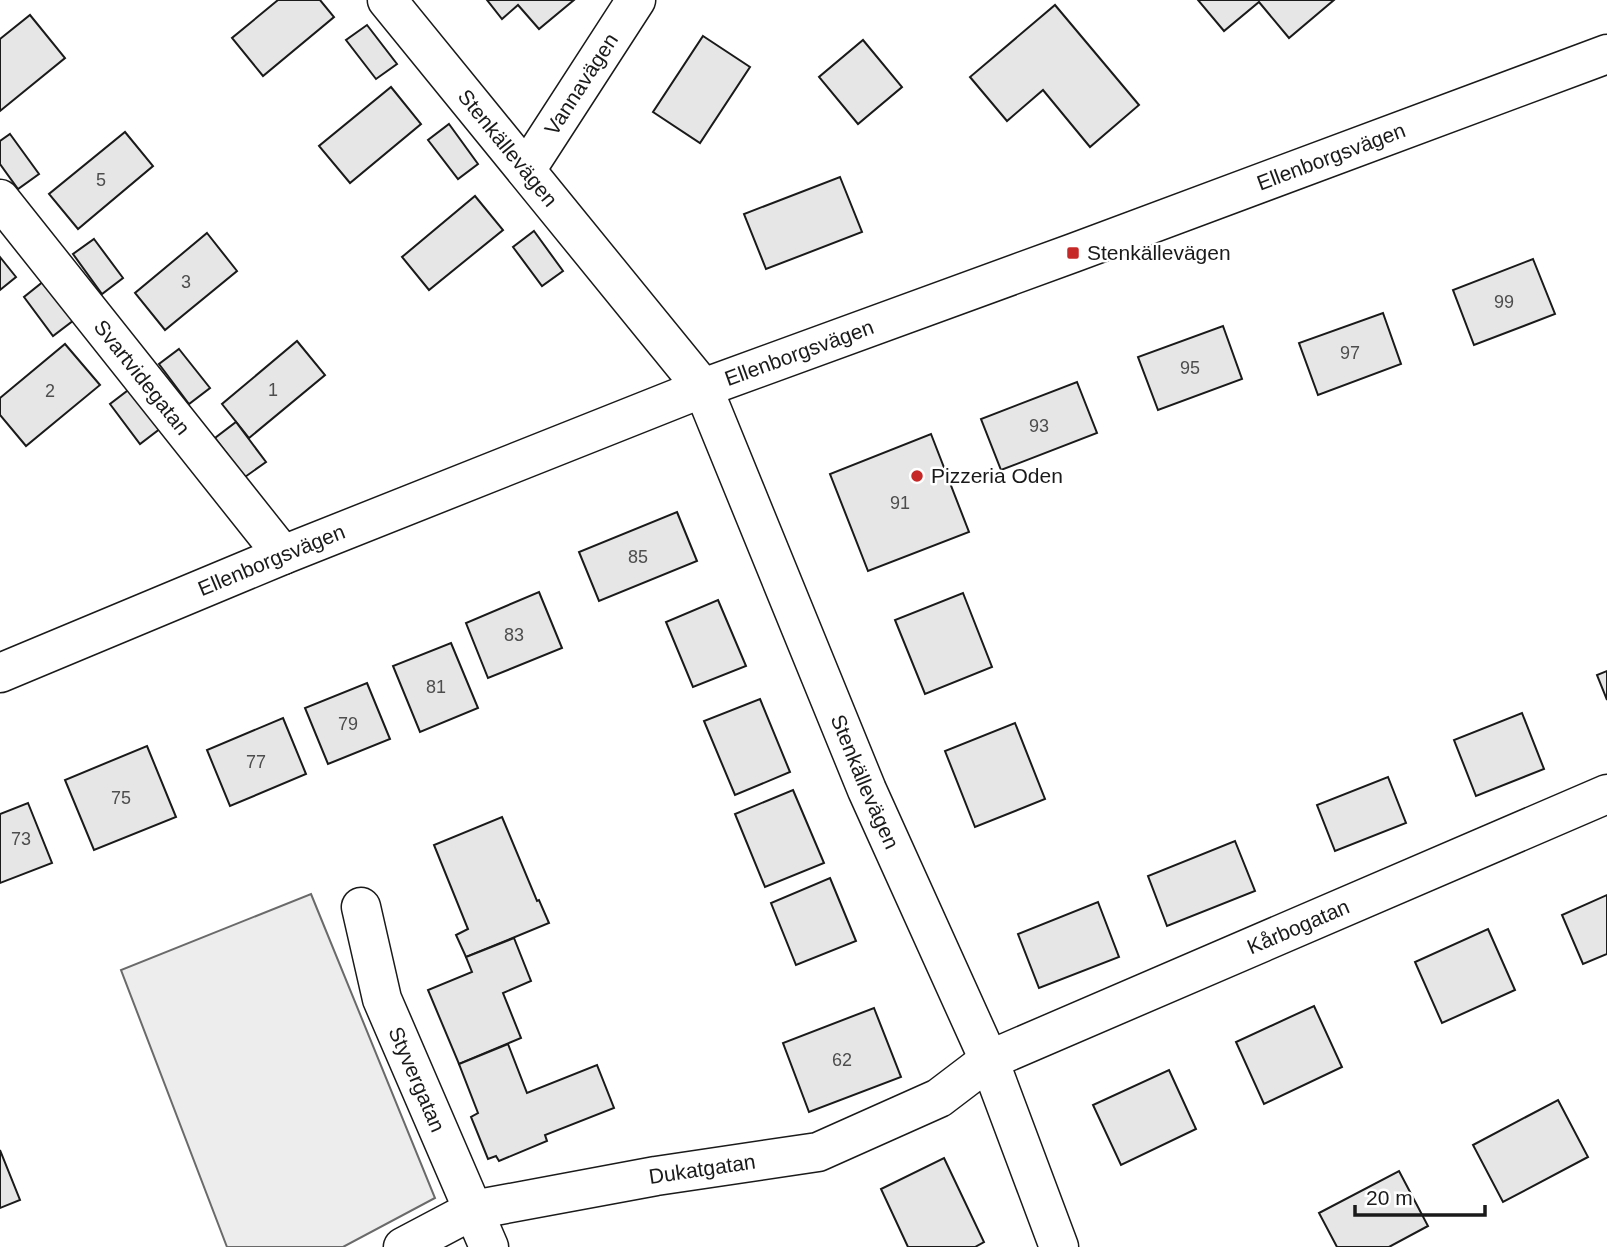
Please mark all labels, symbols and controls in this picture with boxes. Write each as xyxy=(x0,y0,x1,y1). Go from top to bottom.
street label: Vannavägen xyxy=(540,29,622,139)
street label: Stenkällevägen xyxy=(454,85,562,211)
street label: Ellenborgsvägen xyxy=(1254,118,1408,194)
house number: 5 xyxy=(96,170,106,190)
place label: Stenkällevägen xyxy=(1087,241,1231,264)
marker: Stenkällevägen xyxy=(1065,245,1081,261)
house number: 3 xyxy=(181,272,191,292)
house number: 99 xyxy=(1494,292,1514,312)
street label: Svartvidegatan xyxy=(90,315,195,439)
street label: Ellenborgsvägen xyxy=(722,315,877,390)
house number: 97 xyxy=(1340,343,1360,363)
house number: 95 xyxy=(1180,358,1200,378)
house number: 1 xyxy=(268,380,278,400)
house number: 2 xyxy=(45,381,55,401)
house number: 93 xyxy=(1029,416,1049,436)
place label: Pizzeria Oden xyxy=(931,464,1063,487)
marker: Pizzeria Oden xyxy=(909,468,925,484)
house number: 91 xyxy=(890,493,910,513)
street label: Ellenborgsvägen xyxy=(194,520,348,600)
house number: 85 xyxy=(628,547,648,567)
house number: 83 xyxy=(504,625,524,645)
house number: 81 xyxy=(426,677,446,697)
street label: Stenkällevägen xyxy=(826,711,904,852)
house number: 79 xyxy=(338,714,358,734)
house number: 77 xyxy=(246,752,266,772)
house number: 75 xyxy=(111,788,131,808)
house number: 73 xyxy=(11,829,31,849)
street label: Kårbogatan xyxy=(1244,894,1352,959)
street label: Styvergatan xyxy=(384,1023,450,1135)
house number: 62 xyxy=(832,1050,852,1070)
street label: Dukatgatan xyxy=(647,1149,757,1188)
scale bar xyxy=(1355,1174,1484,1218)
text: 20 m xyxy=(1366,1186,1413,1209)

